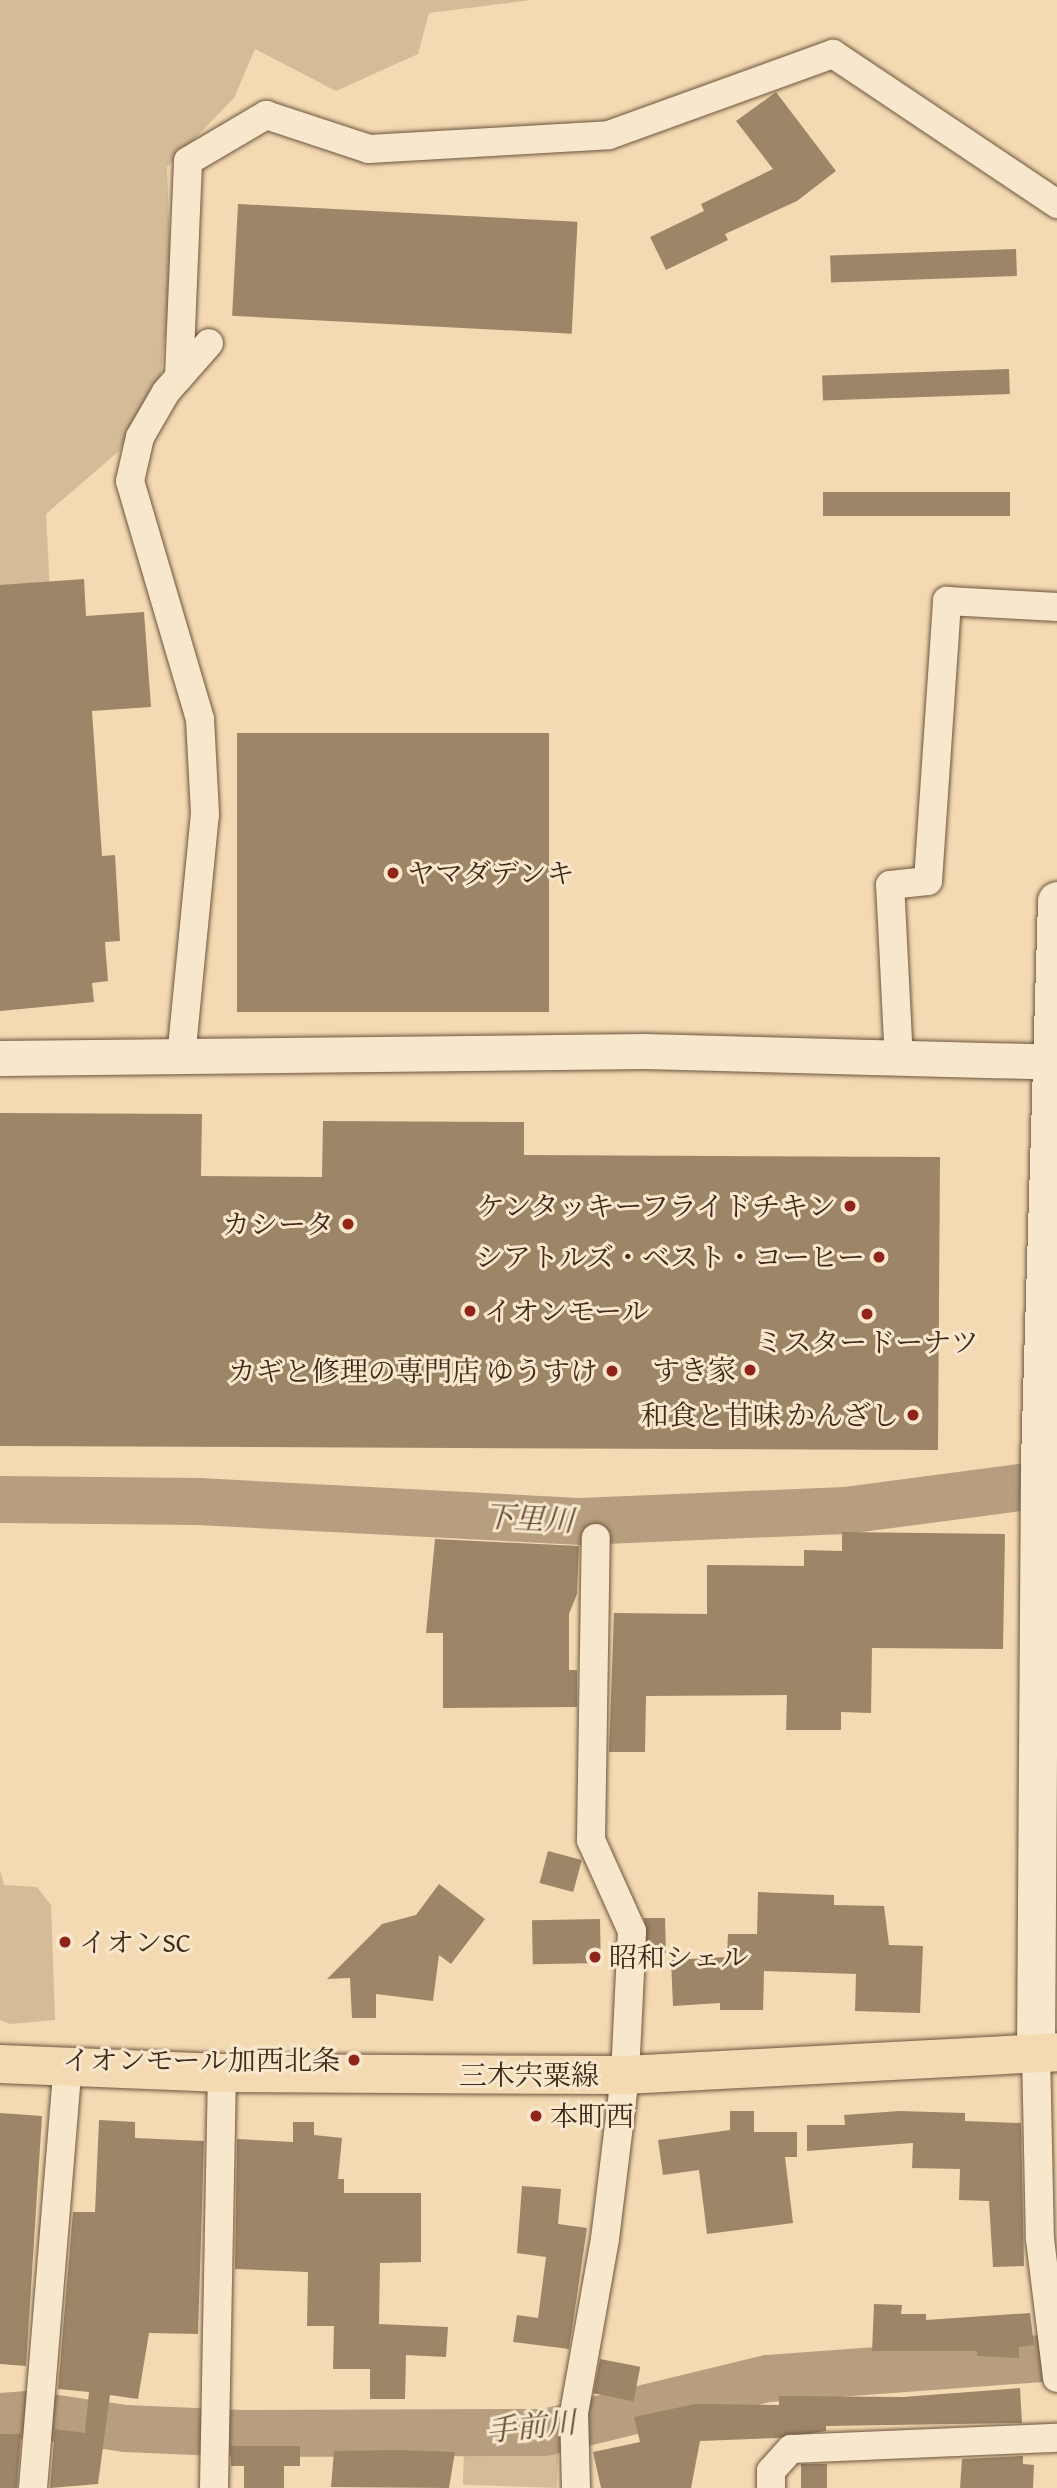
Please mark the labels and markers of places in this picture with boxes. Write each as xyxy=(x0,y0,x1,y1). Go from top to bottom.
place label: ヤマダデンキ xyxy=(407,856,575,890)
marker: ヤマダデンキ xyxy=(385,865,401,881)
place label: ケンタッキーフライドチキン xyxy=(472,1189,836,1223)
marker: ケンタッキーフライドチキン xyxy=(842,1198,858,1214)
place label: カシータ xyxy=(222,1207,334,1241)
marker: カシータ xyxy=(340,1216,356,1232)
place label: シアトルズ・ベスト・コーヒー xyxy=(474,1240,865,1274)
marker: シアトルズ・ベスト・コーヒー xyxy=(871,1249,887,1265)
place label: イオンモール xyxy=(484,1294,651,1328)
marker: イオンモール xyxy=(462,1303,478,1319)
marker: ミスタードーナツ xyxy=(859,1306,875,1322)
place label: ミスタードーナツ xyxy=(755,1325,979,1359)
place label: すき家 xyxy=(652,1353,736,1387)
place label: カギと修理の専門店 ゆうすけ xyxy=(228,1354,598,1388)
marker: すき家 xyxy=(742,1362,758,1378)
marker: カギと修理の専門店 ゆうすけ xyxy=(604,1363,620,1379)
place label: 和食と甘味 かんざし xyxy=(641,1398,899,1432)
marker: 和食と甘味 かんざし xyxy=(905,1407,921,1423)
place label: イオンSC xyxy=(79,1925,192,1959)
marker: イオンSC xyxy=(57,1934,73,1950)
place label: 昭和シェル xyxy=(609,1940,749,1974)
marker: 昭和シェル xyxy=(587,1949,603,1965)
place label: イオンモール加西北条 xyxy=(61,2043,340,2077)
marker: イオンモール加西北条 xyxy=(346,2052,362,2068)
place label: 本町西 xyxy=(550,2099,634,2133)
marker: 本町西 xyxy=(528,2108,544,2124)

